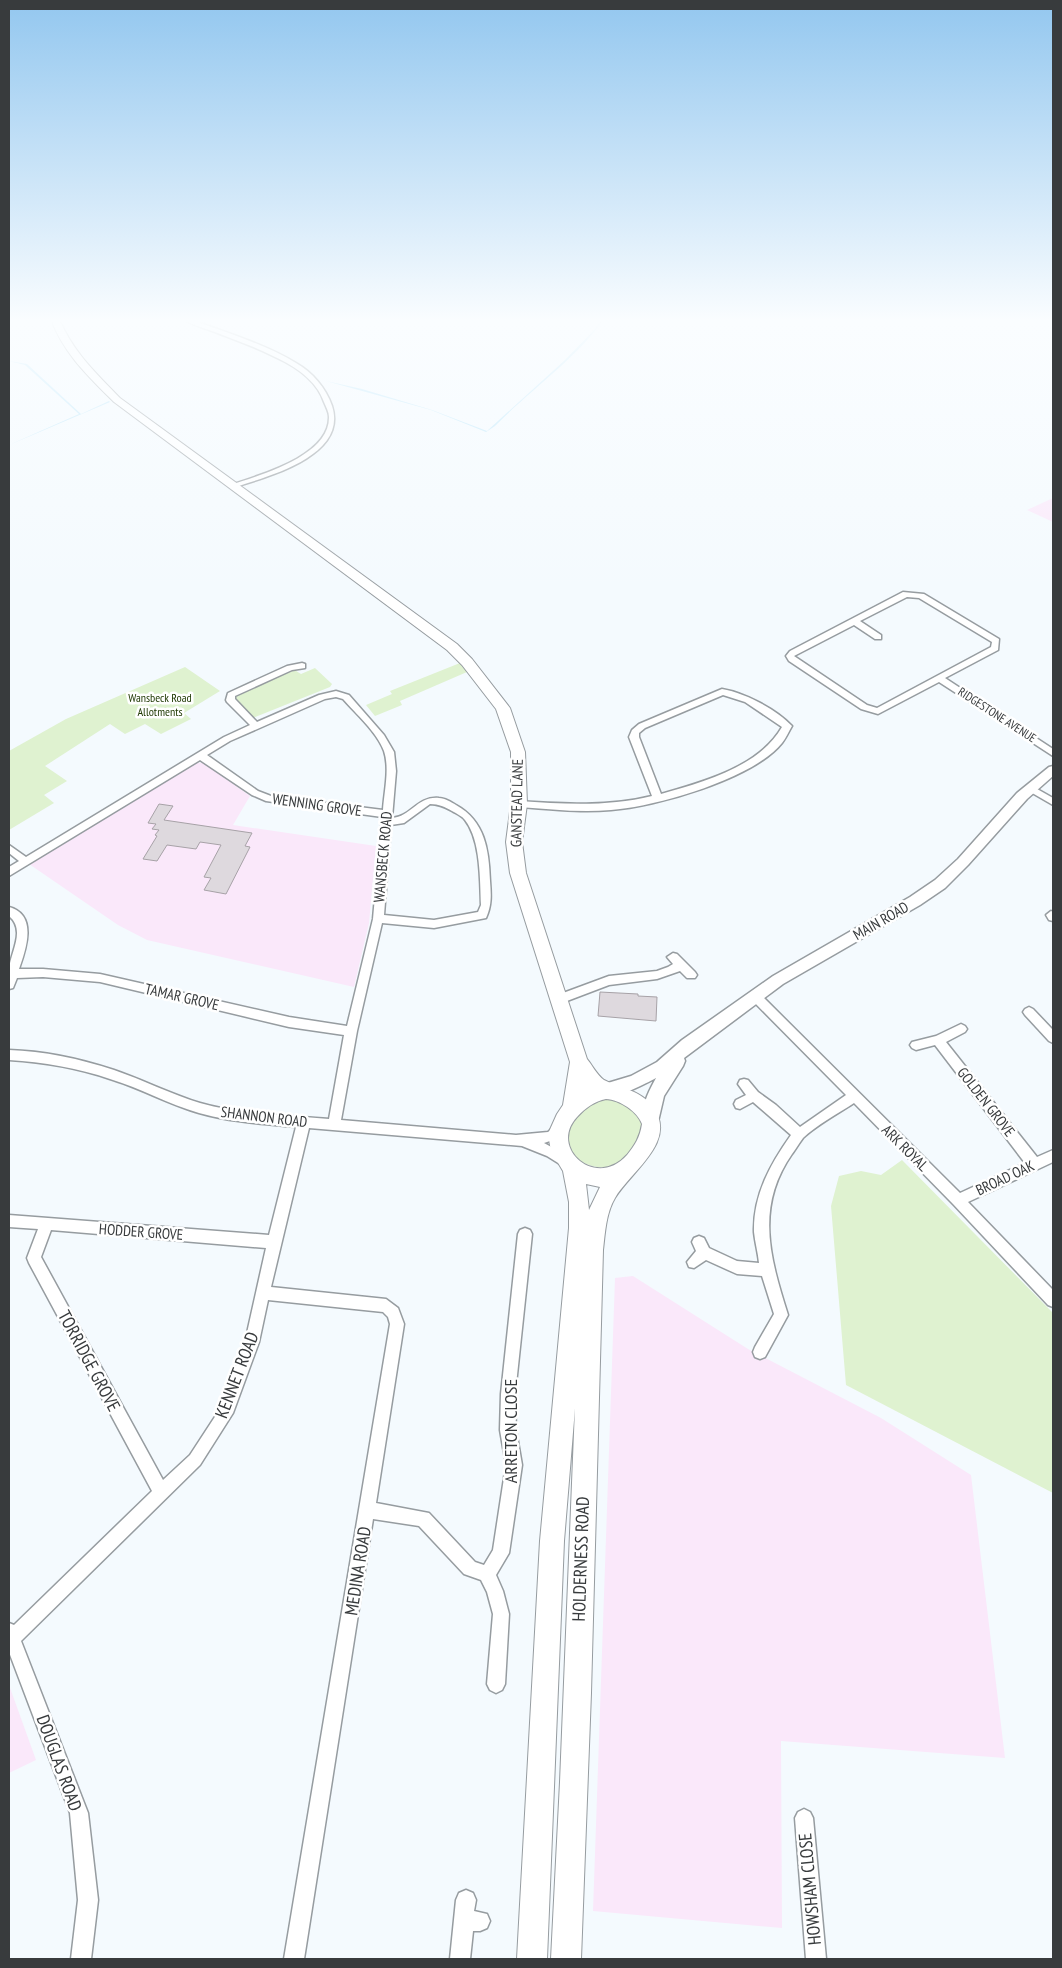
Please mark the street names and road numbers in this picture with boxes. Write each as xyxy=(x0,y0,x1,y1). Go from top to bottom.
street label: RIDGESTONE AVENUE xyxy=(955,684,1039,745)
street label: GANSTEAD LANE xyxy=(506,759,527,847)
street label: WENNING GROVE xyxy=(271,789,363,820)
street label: WANSBECK ROAD xyxy=(369,810,396,903)
street label: MAIN ROAD xyxy=(850,897,912,944)
street label: TAMAR GROVE xyxy=(143,979,221,1014)
street label: GOLDEN GROVE xyxy=(953,1063,1019,1140)
street label: SHANNON ROAD xyxy=(220,1102,308,1131)
street label: ARK ROYAL xyxy=(878,1120,933,1176)
street label: BROAD OAK xyxy=(973,1156,1038,1199)
street label: HODDER GROVE xyxy=(98,1219,184,1244)
street label: TORRIDGE GROVE xyxy=(53,1306,126,1415)
street label: KENNET ROAD xyxy=(210,1328,263,1421)
street label: ARRETON CLOSE xyxy=(499,1379,522,1483)
street label: HOLDERNESS ROAD xyxy=(567,1496,594,1622)
street label: MEDINA ROAD xyxy=(339,1525,376,1617)
street label: DOUGLAS ROAD xyxy=(31,1712,88,1814)
street label: HOWSHAM CLOSE xyxy=(793,1832,826,1946)

